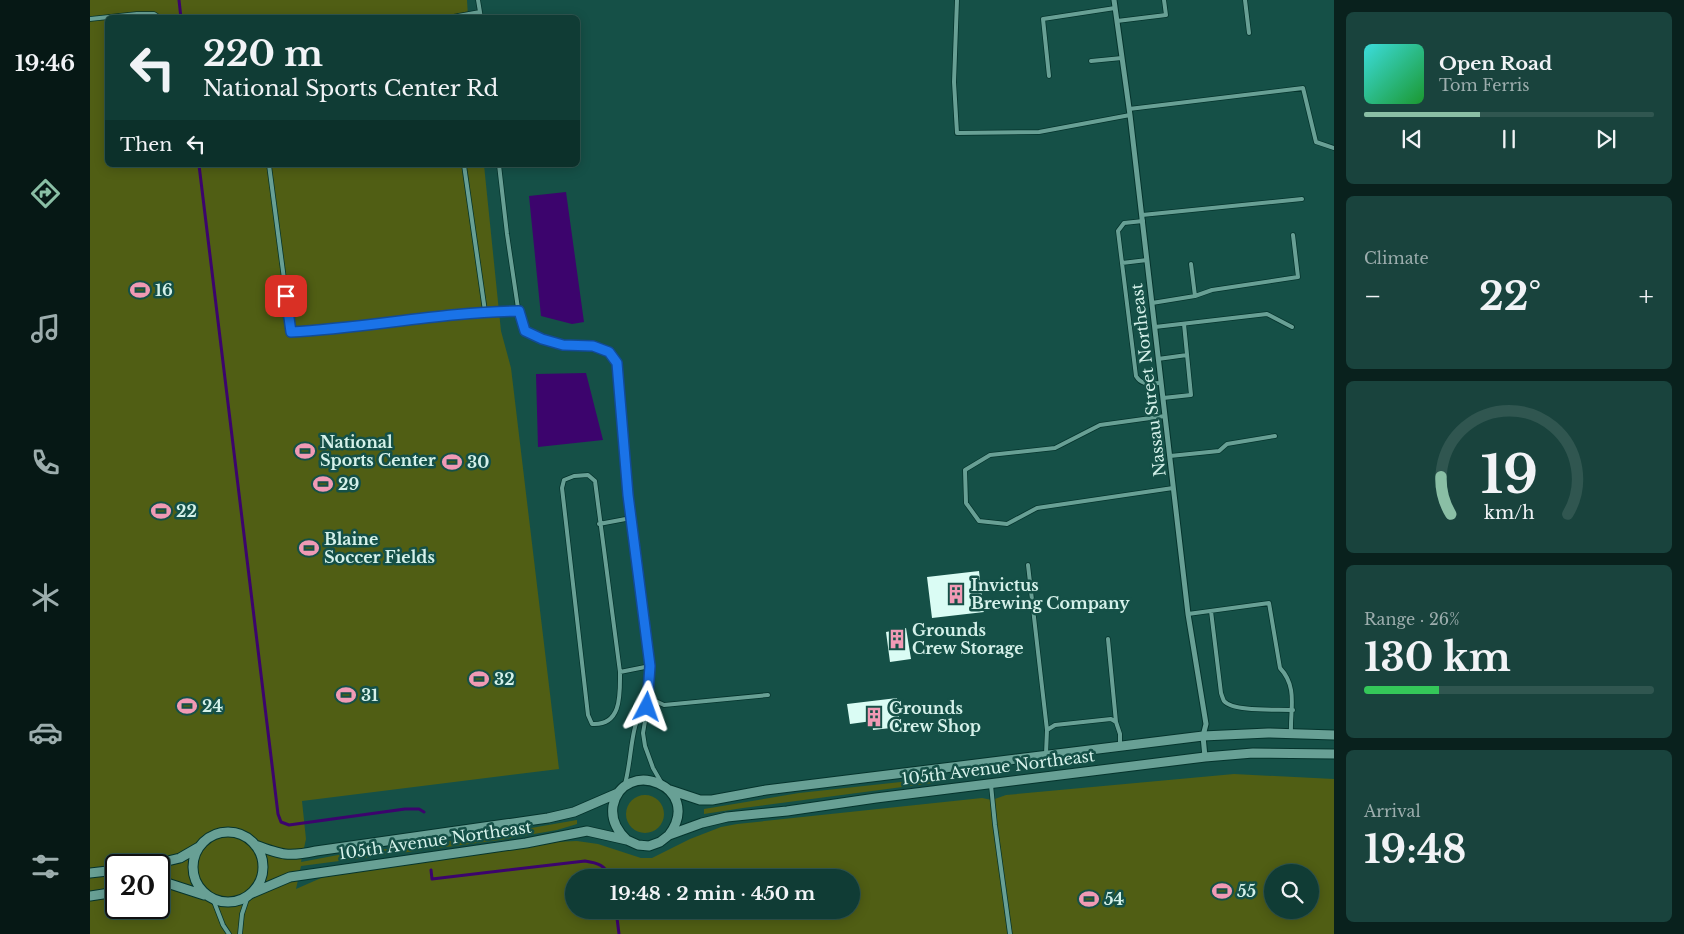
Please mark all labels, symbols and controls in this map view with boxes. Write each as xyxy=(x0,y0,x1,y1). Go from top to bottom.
text: 220 m xyxy=(203,32,323,75)
icon: left xyxy=(120,35,185,100)
text: 19:46 xyxy=(15,50,75,77)
text: Open Road xyxy=(1439,52,1552,75)
text: National Sports Center Rd xyxy=(203,75,498,102)
text: Tom Ferris xyxy=(1439,75,1530,95)
icon: previous xyxy=(1398,125,1426,153)
icon: pause xyxy=(1495,125,1523,153)
icon: next xyxy=(1592,125,1620,153)
icon: left xyxy=(182,130,210,158)
text: Then xyxy=(120,133,172,156)
icon: directions xyxy=(28,176,63,211)
text: Climate xyxy=(1364,248,1429,268)
text: 22° xyxy=(1479,273,1541,320)
pin xyxy=(265,275,307,317)
sports icon: 16 xyxy=(129,279,151,301)
text: − xyxy=(1364,279,1382,314)
text: + xyxy=(1639,279,1654,314)
place label: 16 xyxy=(155,280,173,300)
icon: arrive xyxy=(272,282,300,310)
street label: Nassau Street Northeast xyxy=(1126,282,1170,478)
icon: music xyxy=(28,311,63,346)
place label: National Sports Center xyxy=(320,432,436,470)
sports icon: National Sports Center xyxy=(294,440,316,462)
text: 19 xyxy=(1480,443,1538,507)
icon: phone xyxy=(28,445,63,480)
sports icon: 30 xyxy=(441,451,463,473)
place label: 30 xyxy=(467,452,489,472)
sports icon: 29 xyxy=(312,473,334,495)
place label: 29 xyxy=(338,474,359,494)
sports icon: 22 xyxy=(150,500,172,522)
place label: 22 xyxy=(176,501,197,521)
text: km/h xyxy=(1484,502,1534,524)
place label: Blaine Soccer Fields xyxy=(324,529,435,567)
sports icon: Blaine Soccer Fields xyxy=(298,537,320,559)
place label: Invictus Brewing Company xyxy=(971,575,1130,613)
icon: climate xyxy=(28,580,63,615)
building icon: Invictus Brewing Company xyxy=(945,583,967,605)
text: Range · 26% xyxy=(1364,609,1460,629)
place label: Grounds Crew Storage xyxy=(912,620,1024,658)
building icon: Grounds Crew Storage xyxy=(886,628,908,650)
text: 130 km xyxy=(1364,634,1511,681)
sports icon: 32 xyxy=(468,668,490,690)
place label: 32 xyxy=(494,669,515,689)
position arrow xyxy=(620,680,672,732)
sports icon: 31 xyxy=(335,684,357,706)
place label: 31 xyxy=(361,685,378,705)
sports icon: 24 xyxy=(176,695,198,717)
place label: 24 xyxy=(202,696,223,716)
place label: Grounds Crew Shop xyxy=(889,698,981,736)
building icon: Grounds Crew Shop xyxy=(863,706,885,728)
icon: car xyxy=(28,715,63,750)
street label: 105th Avenue Northeast xyxy=(900,745,1096,789)
text: Arrival xyxy=(1364,801,1421,821)
street label: 105th Avenue Northeast xyxy=(337,817,533,863)
text: 19:48 xyxy=(1364,826,1466,873)
icon: filters xyxy=(28,849,63,884)
speed limit sign: 20 xyxy=(105,854,170,919)
map controls xyxy=(1264,864,1319,919)
button: search xyxy=(1264,864,1319,919)
sports icon: 55 xyxy=(1211,880,1233,902)
place label: 55 xyxy=(1237,881,1256,901)
text: 19:48 · 2 min · 450 m xyxy=(610,882,815,905)
sports icon: 54 xyxy=(1078,888,1100,910)
place label: 54 xyxy=(1104,889,1124,909)

